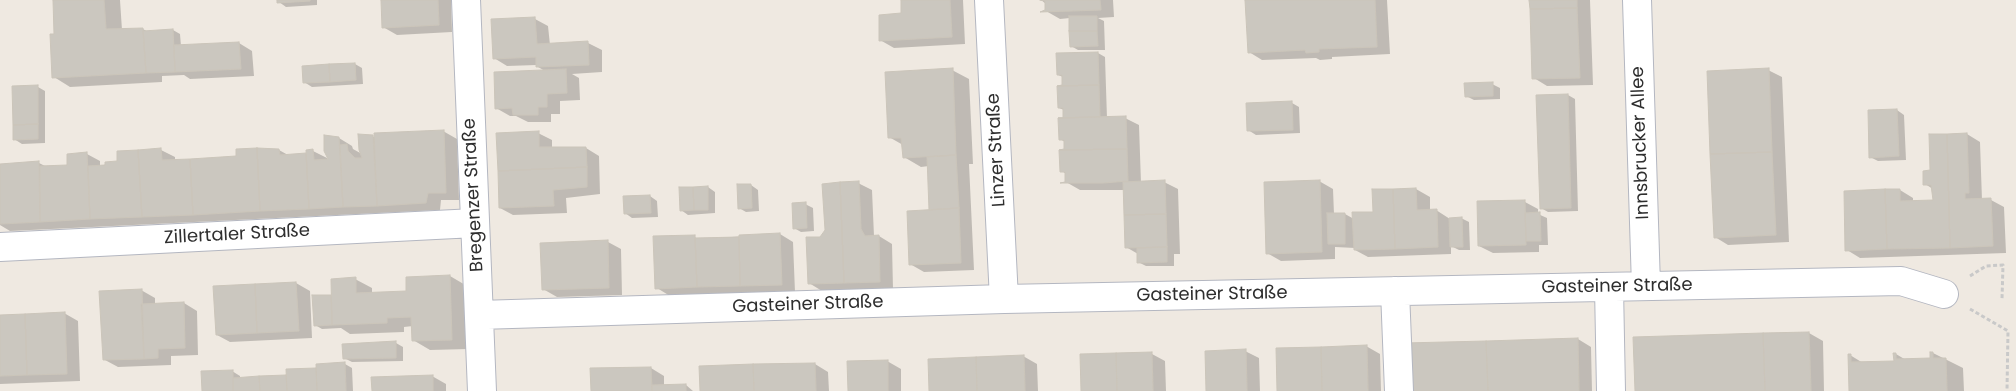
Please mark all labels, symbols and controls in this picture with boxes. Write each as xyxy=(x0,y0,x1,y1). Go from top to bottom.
street label: Innsbrucker Allee xyxy=(1628,66,1654,220)
street label: Linzer Straße xyxy=(983,93,1011,207)
street label: Bregenzer Straße xyxy=(459,118,489,272)
street label: Zillertaler Straße xyxy=(163,220,311,250)
street label: Gasteiner Straße xyxy=(1541,275,1693,299)
street label: Gasteiner Straße xyxy=(1136,283,1288,307)
street label: Gasteiner Straße xyxy=(732,292,884,318)

